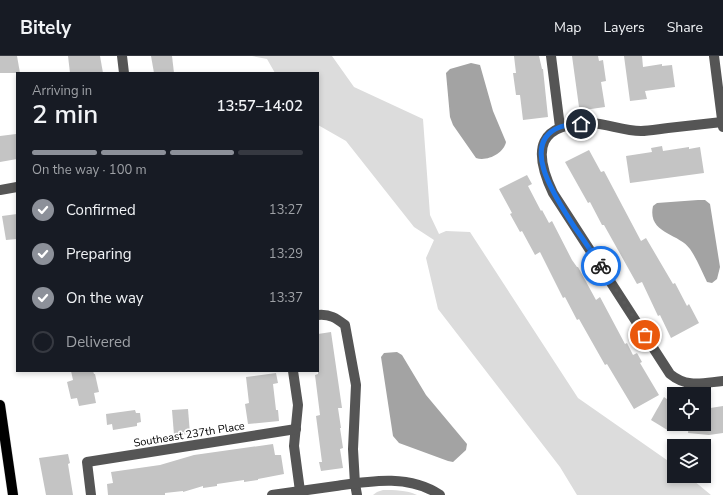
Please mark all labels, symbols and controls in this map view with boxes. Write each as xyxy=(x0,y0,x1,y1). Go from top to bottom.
text: Bitely xyxy=(20,15,71,41)
text: Map xyxy=(554,18,581,37)
text: Layers xyxy=(603,18,645,37)
text: Share xyxy=(667,18,703,37)
text: Arriving in xyxy=(32,82,92,100)
text: 13:57–14:02 xyxy=(216,96,303,116)
text: 2 min xyxy=(32,97,98,132)
pin xyxy=(564,107,598,141)
icon: home xyxy=(570,113,592,135)
text: On the way · 100 m xyxy=(32,161,147,179)
icon: check xyxy=(32,199,54,221)
text: Confirmed xyxy=(66,200,136,220)
text: 13:27 xyxy=(269,201,303,219)
icon: check xyxy=(32,243,54,265)
text: Preparing xyxy=(66,244,131,264)
text: 13:29 xyxy=(269,245,303,263)
courier xyxy=(581,246,621,286)
icon: bike xyxy=(590,255,612,277)
icon: check xyxy=(32,287,54,309)
text: On the way xyxy=(66,288,144,308)
text: 13:37 xyxy=(269,289,303,307)
pin xyxy=(628,318,662,352)
icon: bag xyxy=(634,324,656,346)
text: Delivered xyxy=(66,332,131,352)
map controls xyxy=(667,387,711,483)
button: locate xyxy=(667,387,711,431)
street label: Southeast 237th Place xyxy=(132,418,246,451)
button: layers xyxy=(667,439,711,483)

